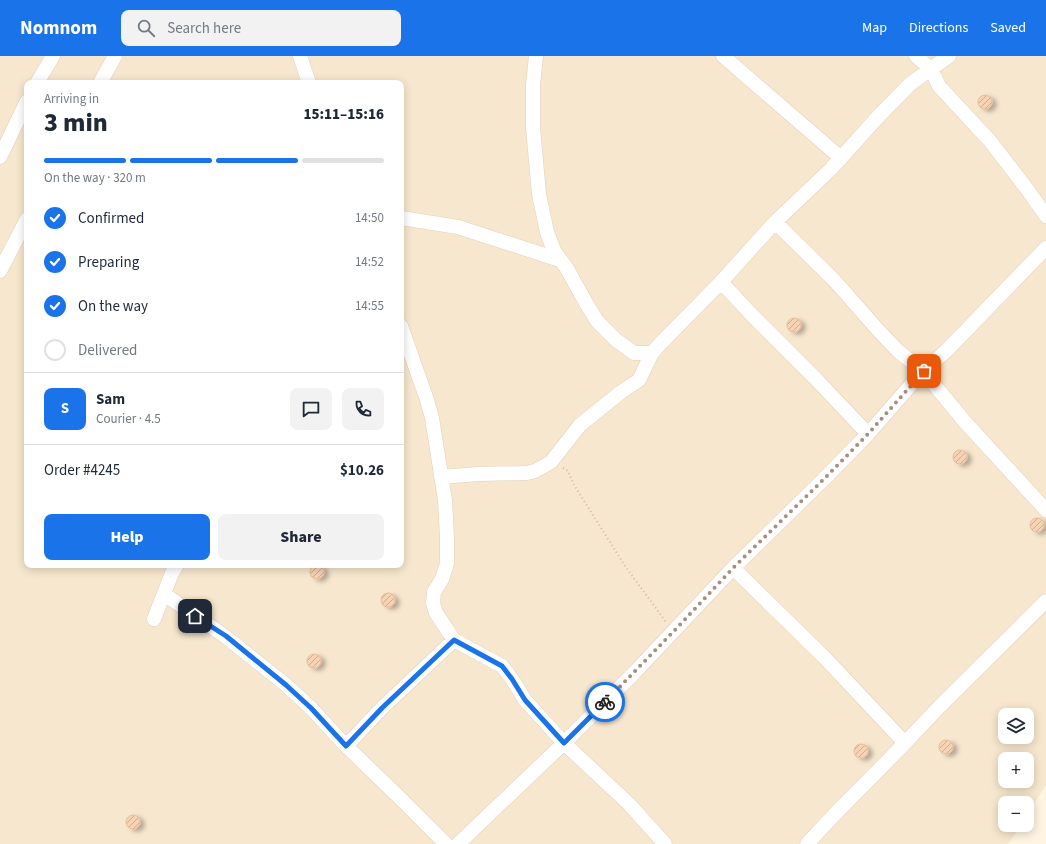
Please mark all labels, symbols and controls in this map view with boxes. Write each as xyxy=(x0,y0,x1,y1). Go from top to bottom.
search box xyxy=(121,10,401,46)
text: Nomnom xyxy=(20,15,97,42)
icon: search xyxy=(135,17,157,39)
text: Search here xyxy=(167,18,241,39)
text: Map xyxy=(862,18,887,38)
text: Directions xyxy=(909,18,968,38)
text: Saved xyxy=(990,18,1026,38)
text: Arriving in xyxy=(44,90,99,108)
text: 3 min xyxy=(44,104,108,141)
text: 15:11–15:16 xyxy=(303,104,384,125)
text: On the way · 320 m xyxy=(44,169,146,187)
icon: check xyxy=(44,207,66,229)
text: Confirmed xyxy=(78,208,144,229)
text: 14:50 xyxy=(355,209,384,227)
icon: check xyxy=(44,251,66,273)
text: Preparing xyxy=(78,252,139,273)
text: 14:52 xyxy=(355,253,384,271)
icon: check xyxy=(44,295,66,317)
text: On the way xyxy=(78,296,148,317)
text: 14:55 xyxy=(355,297,384,315)
text: Delivered xyxy=(78,340,137,361)
pin xyxy=(907,354,941,388)
icon: bag xyxy=(913,360,935,382)
button: chat xyxy=(290,388,332,430)
button: phone xyxy=(342,388,384,430)
text: Sam xyxy=(96,389,125,410)
text: S xyxy=(61,398,69,419)
text: Courier · 4.5 xyxy=(96,410,161,428)
text: Order #4245 xyxy=(44,460,120,481)
text: $10.26 xyxy=(340,460,384,481)
button: Help xyxy=(44,514,210,560)
button: Share xyxy=(218,514,384,560)
pin xyxy=(178,599,212,633)
icon: home xyxy=(184,605,206,627)
courier xyxy=(585,682,625,722)
icon: bike xyxy=(594,691,616,713)
map controls xyxy=(998,708,1034,832)
button: layers xyxy=(998,708,1034,744)
button: + xyxy=(998,752,1034,788)
button: − xyxy=(998,796,1034,832)

